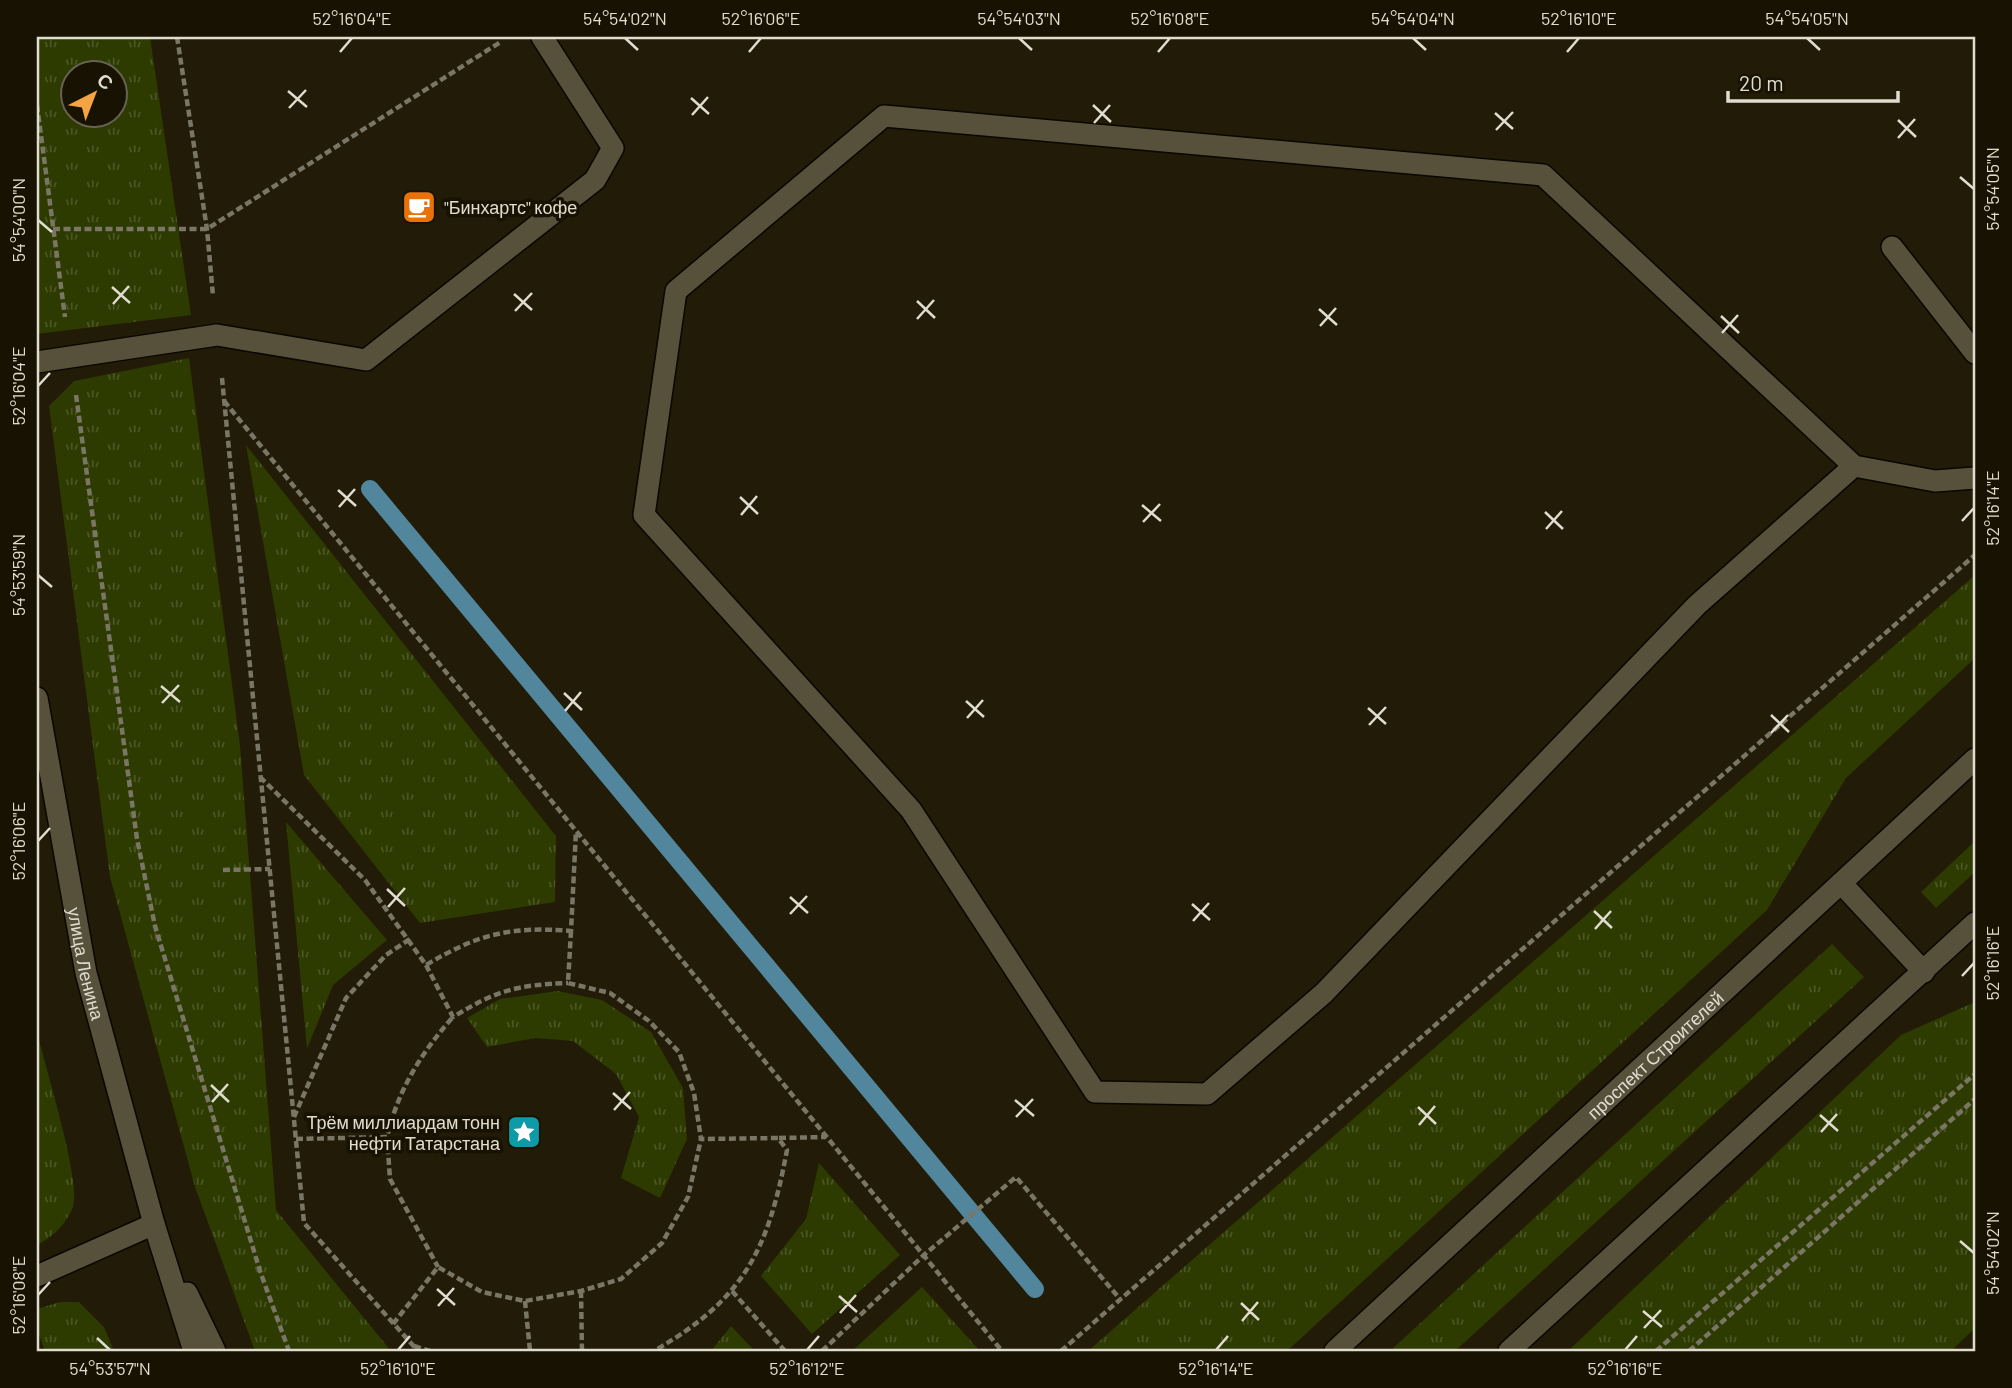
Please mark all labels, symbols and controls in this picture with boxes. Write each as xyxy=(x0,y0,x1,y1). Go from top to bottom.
text: 52°16'04"E xyxy=(312,7,392,29)
text: 54°54'02"N xyxy=(583,7,667,29)
text: 52°16'06"E xyxy=(722,7,800,29)
text: 54°54'03"N xyxy=(977,7,1061,29)
text: 52°16'08"E xyxy=(1131,7,1209,29)
text: 54°54'04"N xyxy=(1371,7,1455,29)
text: 52°16'10"E xyxy=(1541,7,1617,29)
text: 54°54'05"N xyxy=(1765,7,1849,29)
north arrow xyxy=(60,60,130,130)
scale bar xyxy=(1728,60,1898,104)
text: С xyxy=(93,68,119,94)
text: 20 m xyxy=(1739,70,1784,95)
text: 54°54'05"N xyxy=(1981,147,2003,231)
text: 54°54'00"N xyxy=(7,178,29,262)
cafe icon: "Бинхартс" кофе xyxy=(400,188,438,226)
place label: "Бинхартс" кофе xyxy=(444,196,577,218)
text: 52°16'04"E xyxy=(7,346,29,426)
text: 52°16'14"E xyxy=(1981,470,2003,546)
text: 54°53'59"N xyxy=(7,534,29,616)
text: 52°16'06"E xyxy=(7,802,29,880)
street label: улица Ленина xyxy=(63,905,109,1023)
text: 52°16'16"E xyxy=(1981,926,2003,1000)
street label: проспект Строителей xyxy=(1582,986,1728,1123)
place label: Трём миллиардам тонн нефти Татарстана xyxy=(306,1111,501,1154)
place icon: Трём миллиардам тонн нефти Татарстана xyxy=(505,1113,543,1151)
text: 54°54'02"N xyxy=(1981,1211,2003,1295)
text: 52°16'08"E xyxy=(7,1256,29,1334)
text: 54°53'57"N xyxy=(69,1357,151,1379)
text: 52°16'10"E xyxy=(360,1357,436,1379)
text: 52°16'12"E xyxy=(769,1357,845,1379)
text: 52°16'14"E xyxy=(1178,1357,1254,1379)
text: 52°16'16"E xyxy=(1588,1357,1662,1379)

